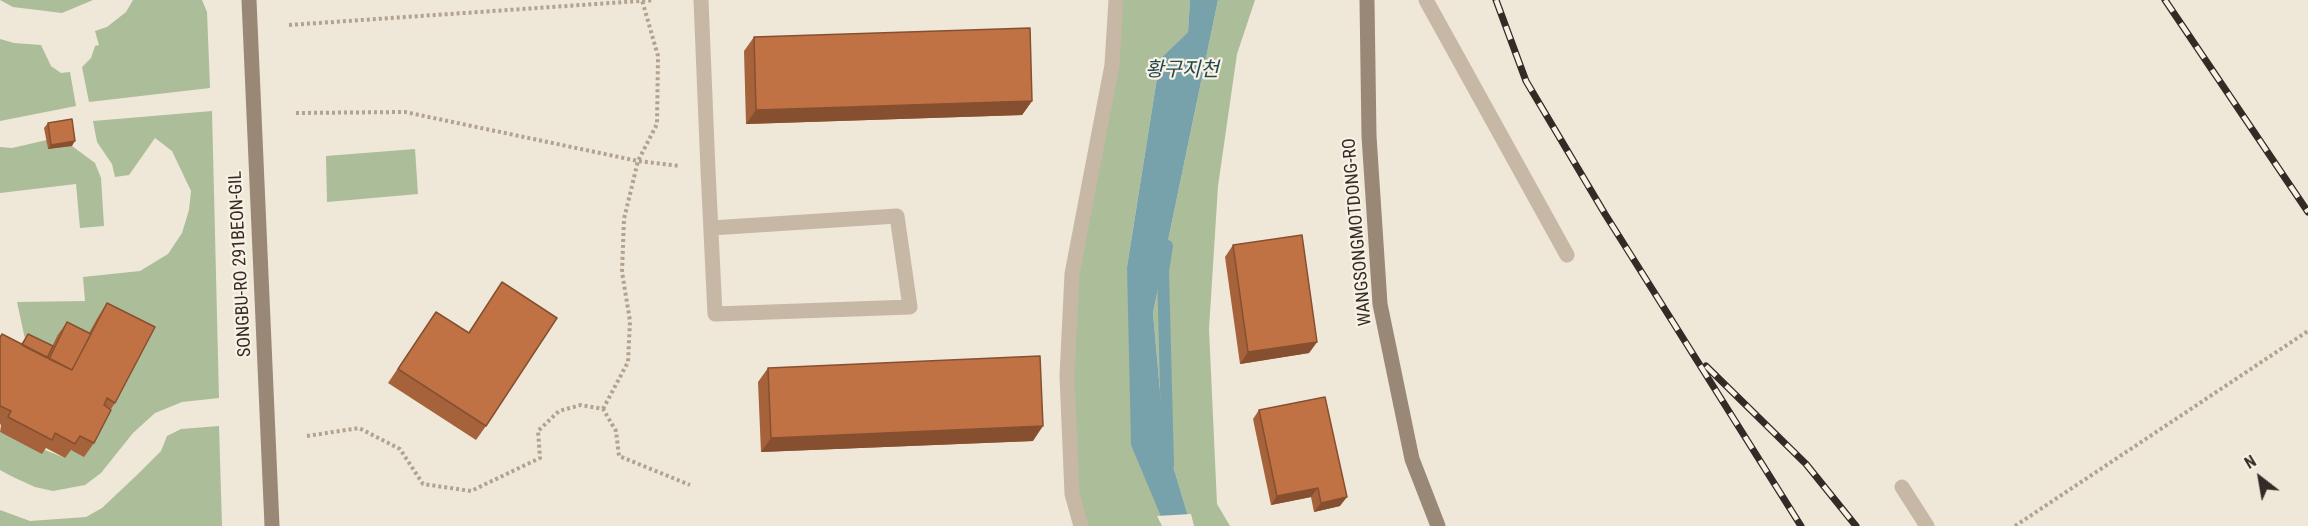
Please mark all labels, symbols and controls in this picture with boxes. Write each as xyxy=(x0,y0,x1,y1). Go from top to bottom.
water label: 황구지천 xyxy=(1145,59,1219,83)
street label: WANGSONGMOTDONG-RO xyxy=(1339,137,1377,327)
street label: SONGBU-RO 291BEON-GIL xyxy=(225,170,257,358)
north arrow xyxy=(2230,448,2290,508)
text: N xyxy=(2241,451,2260,473)

